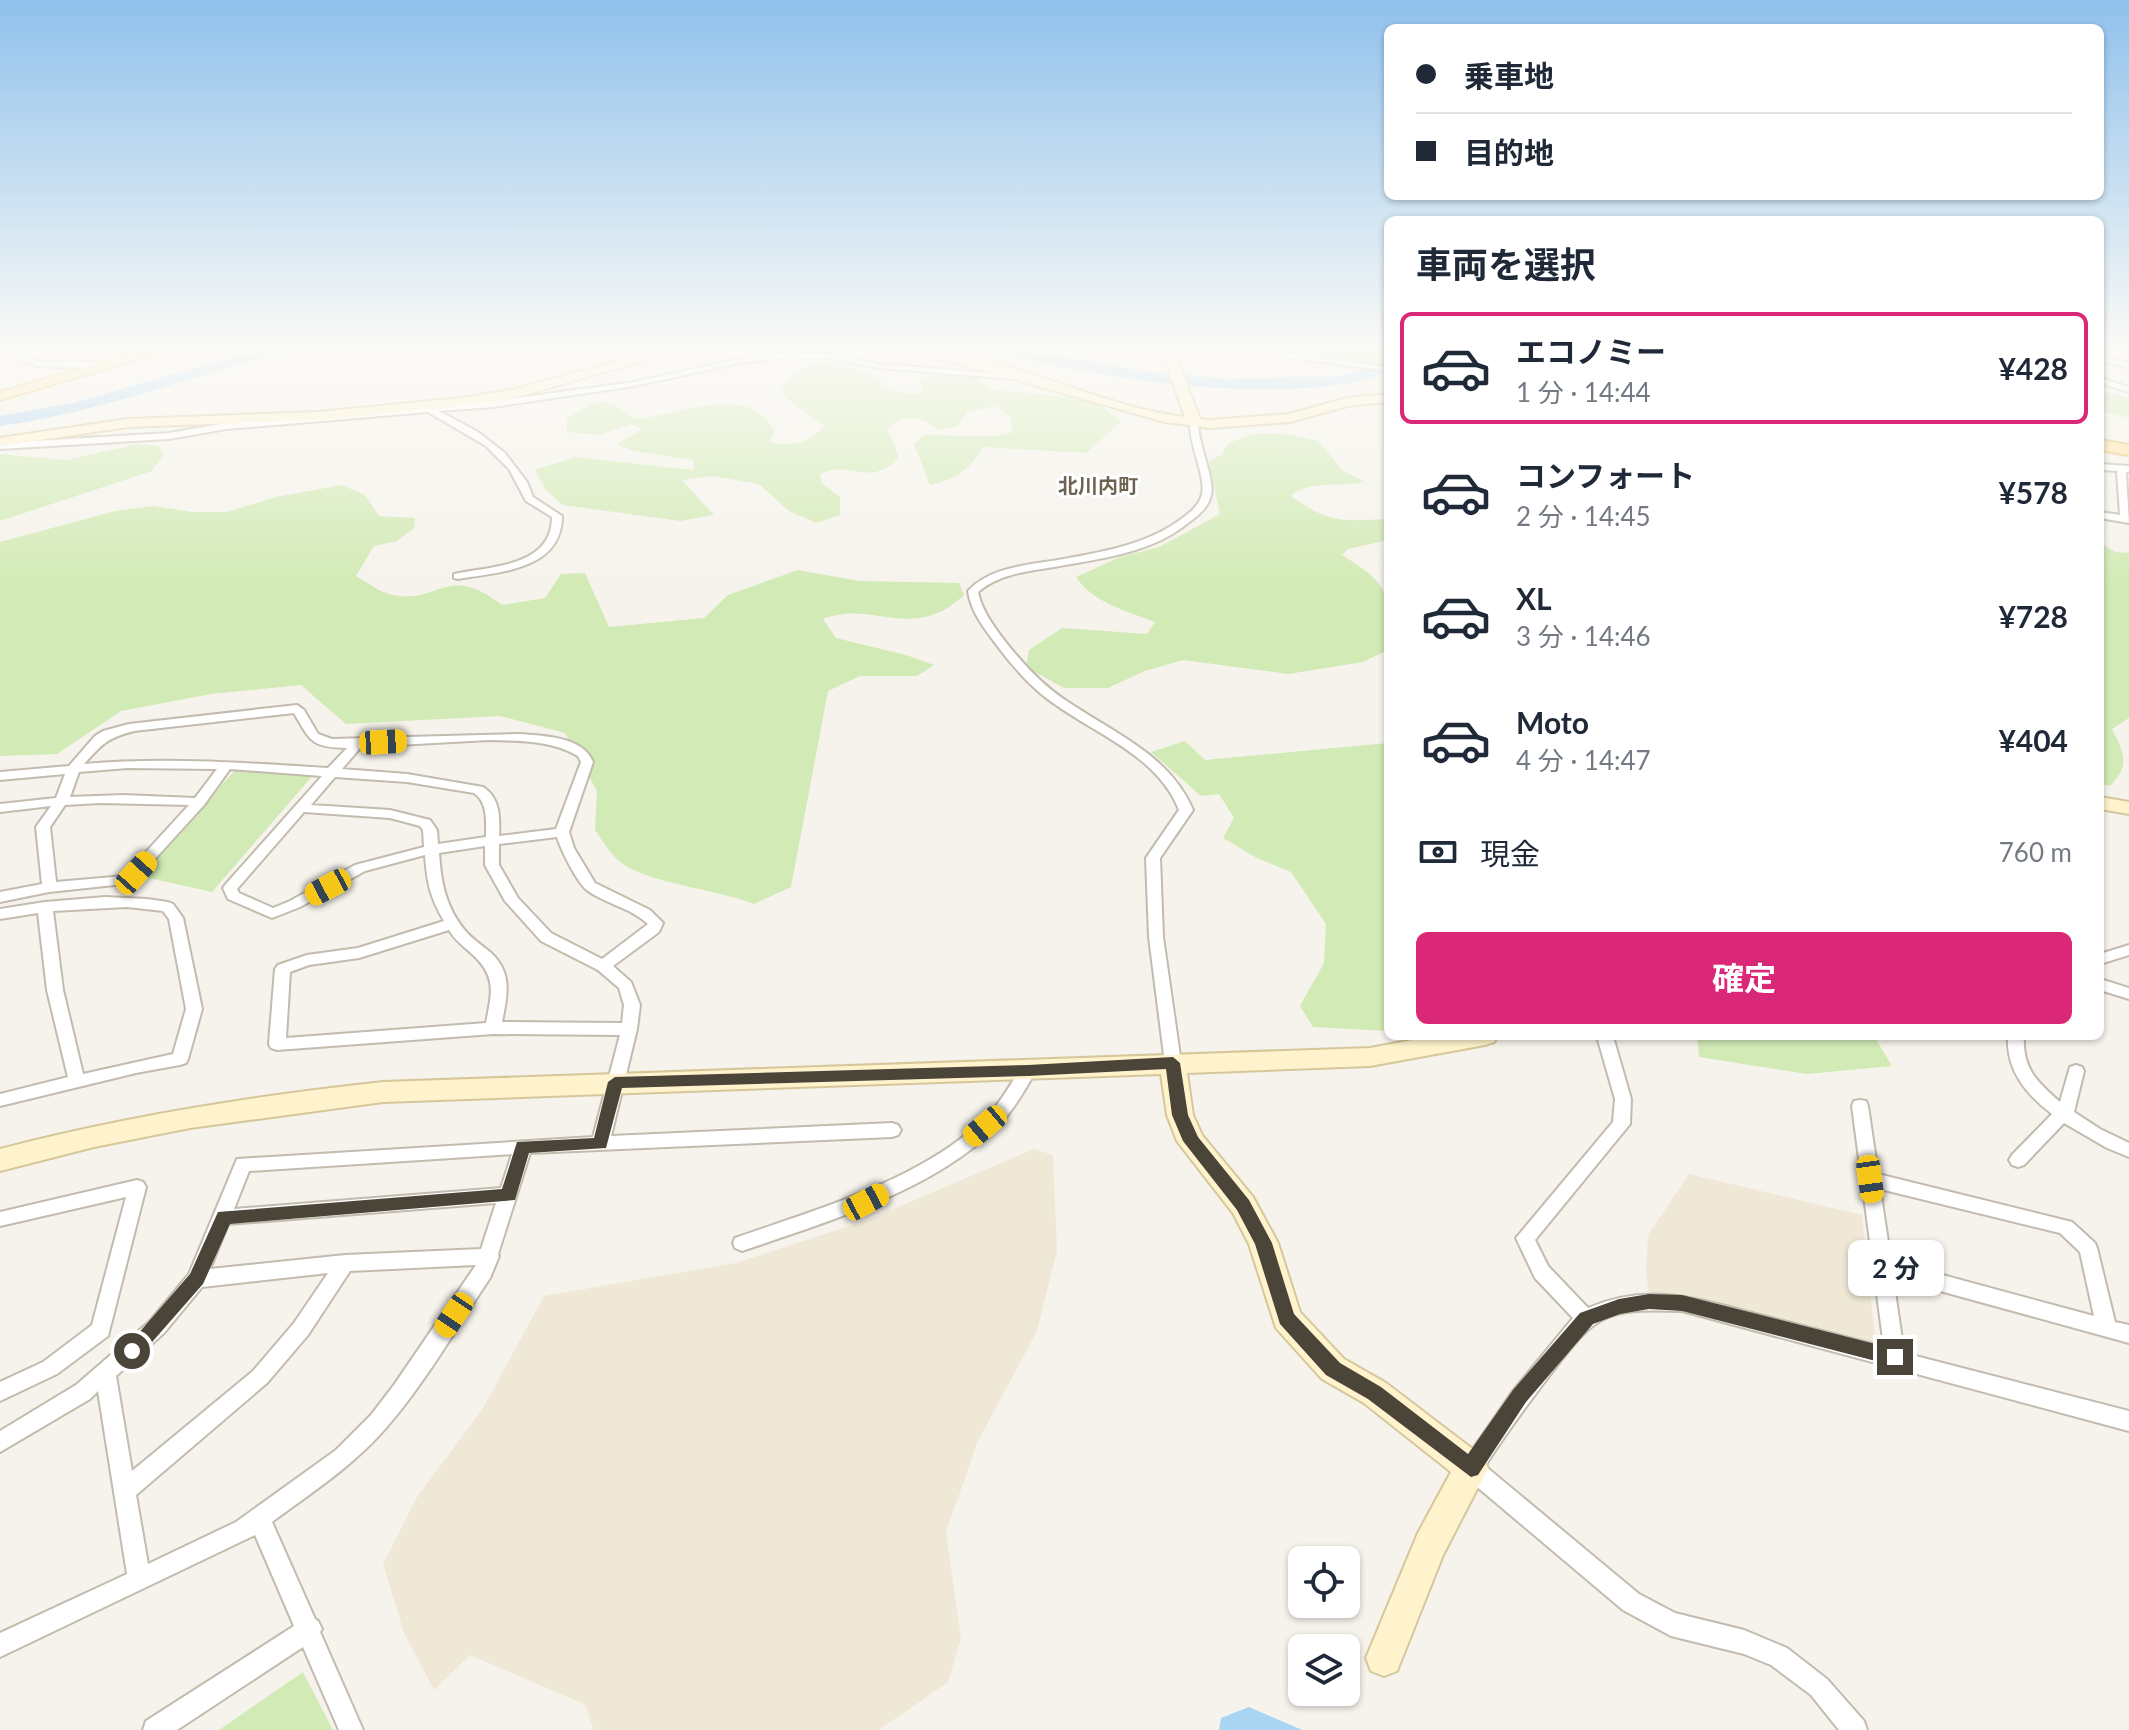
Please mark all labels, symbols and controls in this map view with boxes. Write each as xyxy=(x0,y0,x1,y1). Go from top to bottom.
text: 乗車地 xyxy=(1464,57,1554,93)
text: 目的地 xyxy=(1464,134,1554,170)
text: 車両を選択 xyxy=(1416,242,1596,286)
icon: car xyxy=(1420,332,1492,404)
text: エコノミー xyxy=(1516,333,1666,369)
text: ¥428 xyxy=(1998,350,2068,386)
text: 1 分 · 14:44 xyxy=(1516,376,1651,408)
icon: car xyxy=(1420,456,1492,528)
text: コンフォート xyxy=(1516,457,1695,493)
district label: 北川内町 xyxy=(1058,473,1138,497)
text: ¥578 xyxy=(1998,474,2068,510)
text: 2 分 · 14:45 xyxy=(1516,500,1651,532)
icon: car xyxy=(1420,580,1492,652)
text: XL xyxy=(1516,580,1552,616)
text: ¥728 xyxy=(1998,598,2068,634)
text: 3 分 · 14:46 xyxy=(1516,620,1651,652)
icon: car xyxy=(1420,704,1492,776)
text: Moto xyxy=(1516,704,1589,740)
text: ¥404 xyxy=(1998,722,2068,758)
car xyxy=(358,729,408,755)
text: 4 分 · 14:47 xyxy=(1516,744,1651,776)
icon: cash xyxy=(1416,830,1460,874)
text: 現金 xyxy=(1480,835,1540,871)
text: 760 m xyxy=(1999,836,2072,868)
car xyxy=(111,847,161,899)
car xyxy=(301,865,355,909)
button: 確定 xyxy=(1416,932,2072,1024)
car xyxy=(959,1101,1011,1151)
car xyxy=(1855,1154,1885,1204)
car xyxy=(839,1180,893,1224)
callout: 2 分 xyxy=(1847,1241,1943,1297)
text: 2 分 xyxy=(1872,1252,1920,1284)
car xyxy=(431,1288,477,1342)
route start xyxy=(114,1333,150,1369)
route end xyxy=(1877,1339,1913,1375)
map controls xyxy=(1288,1546,1360,1706)
button: locate xyxy=(1288,1546,1360,1618)
button: layers xyxy=(1288,1634,1360,1706)

